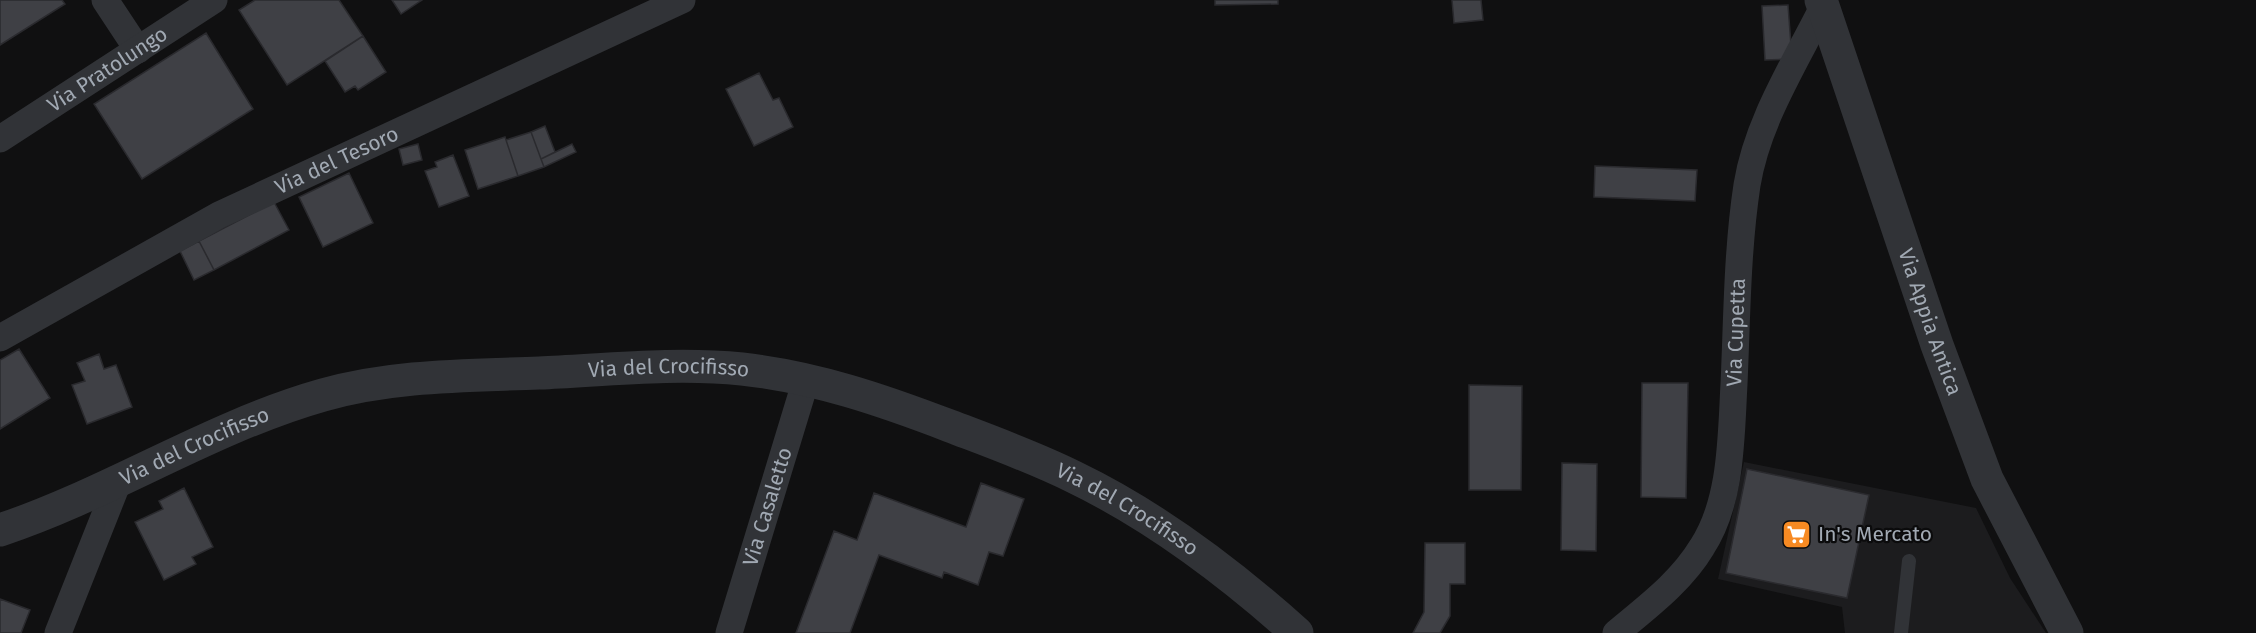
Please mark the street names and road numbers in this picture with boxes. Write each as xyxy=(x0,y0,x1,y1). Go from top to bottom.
street label: Via Pratolungo xyxy=(42,21,172,118)
street label: Via del Tesoro xyxy=(271,120,403,200)
street label: Via Appia Antica xyxy=(1893,245,1968,399)
street label: Via Cupetta xyxy=(1721,277,1751,387)
street label: Via del Crocifisso xyxy=(587,353,751,383)
street label: Via del Crocifisso xyxy=(116,401,273,491)
street label: Via Casaletto xyxy=(737,444,798,569)
street label: Via del Crocifisso xyxy=(1052,457,1204,562)

